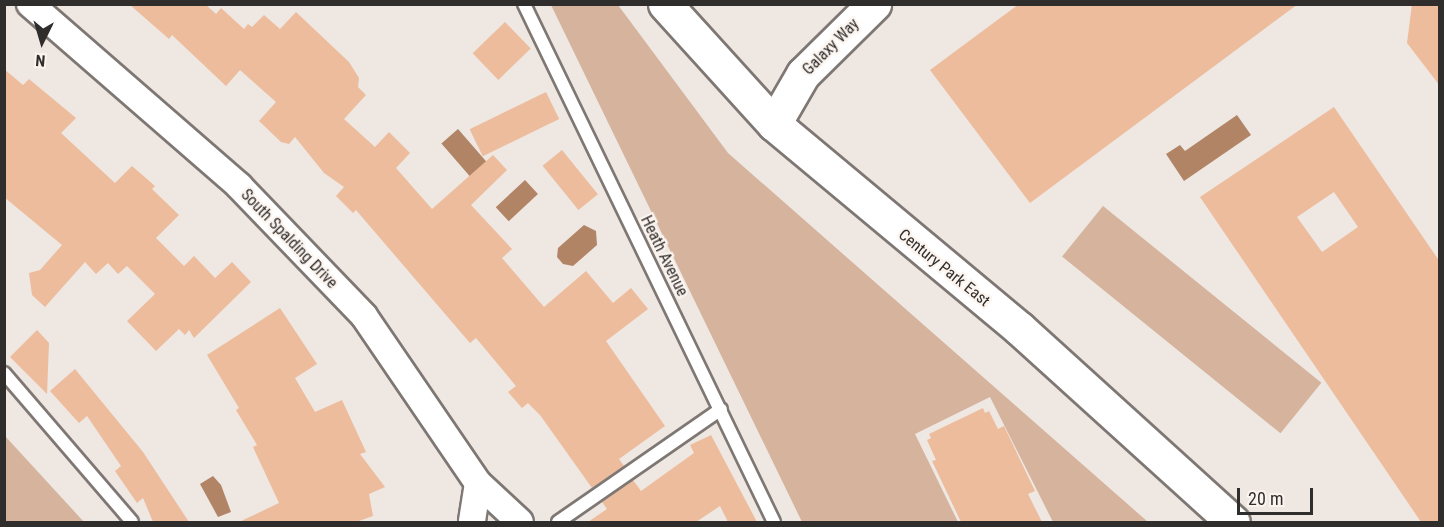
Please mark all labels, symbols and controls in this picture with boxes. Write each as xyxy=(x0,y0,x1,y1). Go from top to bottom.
north arrow xyxy=(12,12,72,72)
street label: Galaxy Way xyxy=(799,15,863,79)
text: N xyxy=(35,51,46,70)
street label: South Spalding Drive xyxy=(237,185,341,293)
street label: Heath Avenue xyxy=(636,213,692,299)
street label: Century Park East xyxy=(894,225,994,311)
scale bar xyxy=(1240,476,1316,514)
text: 20 m xyxy=(1248,488,1283,509)

